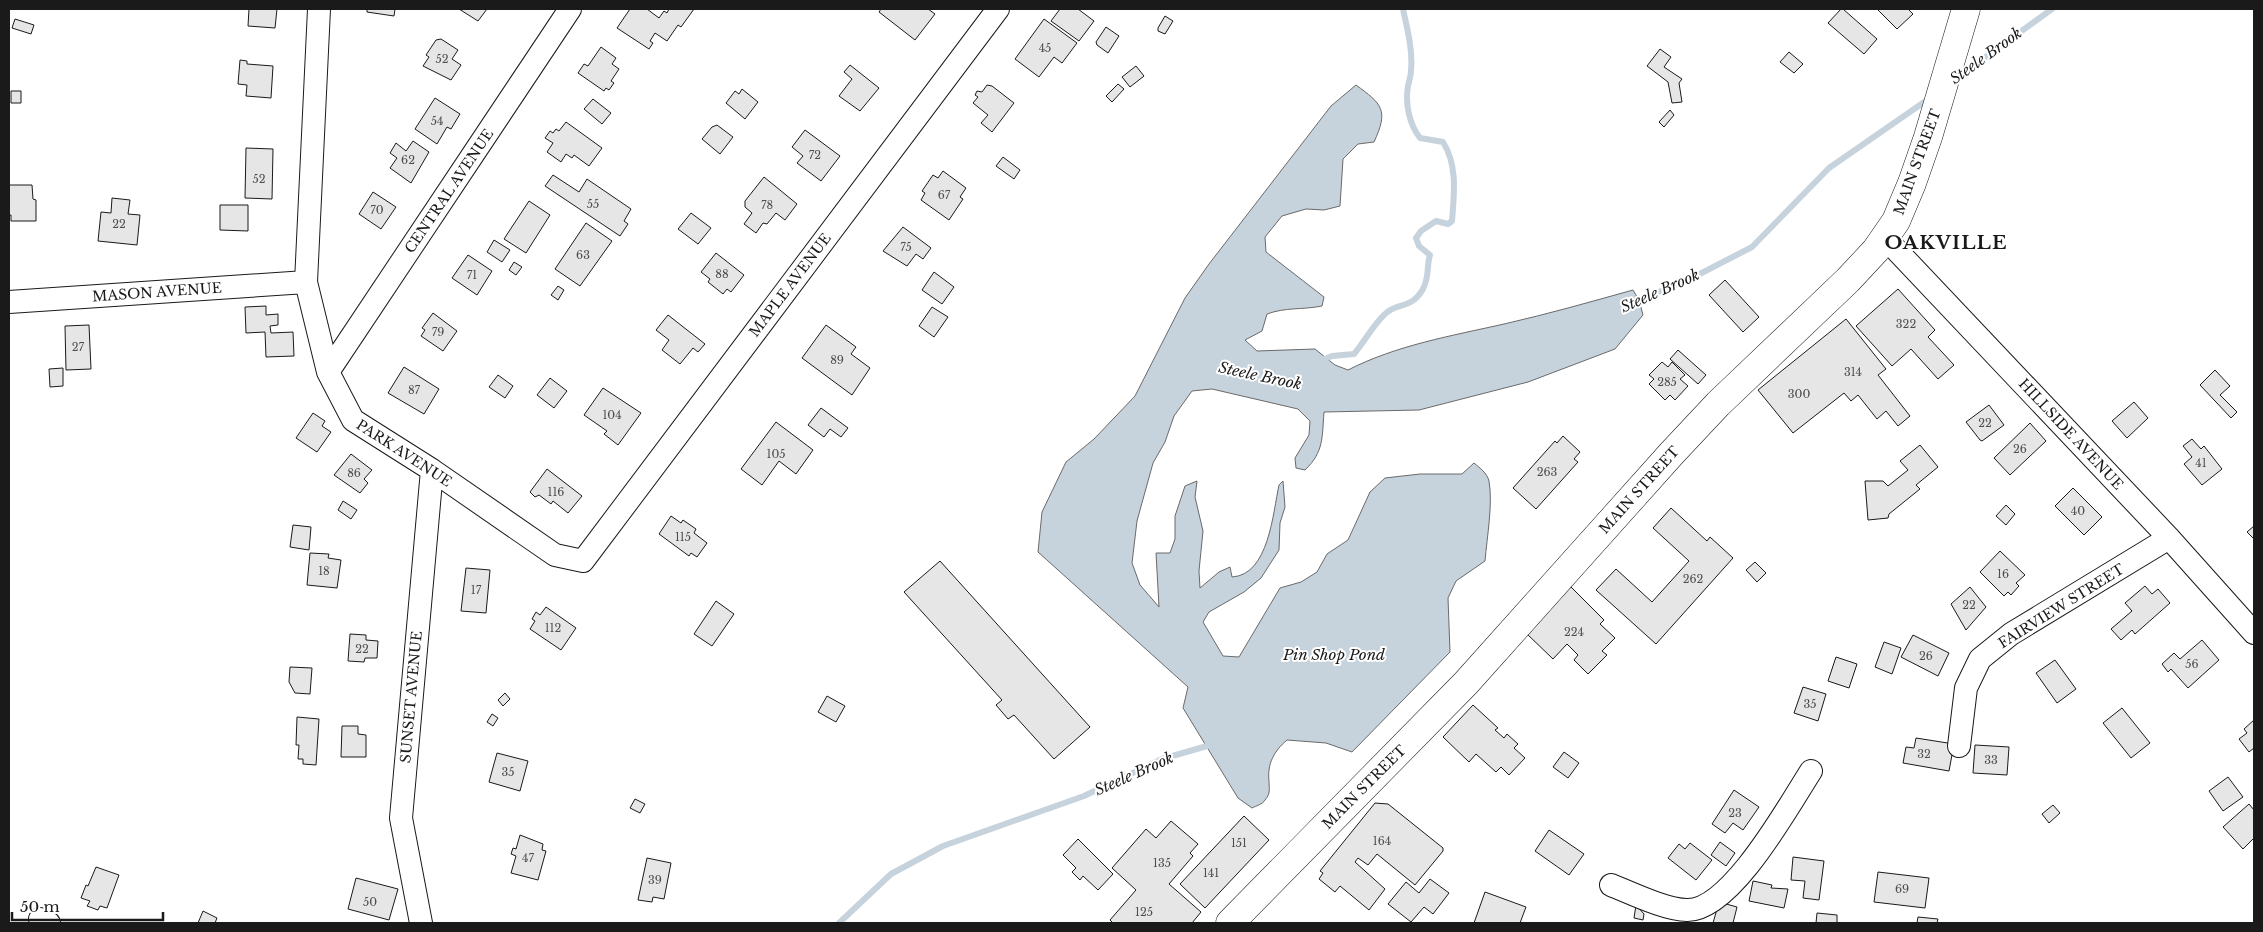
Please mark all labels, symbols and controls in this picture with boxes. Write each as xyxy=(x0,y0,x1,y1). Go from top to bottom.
water label: Steele Brook xyxy=(1946,23,2025,88)
house number: 45 xyxy=(1039,41,1051,55)
house number: 52 xyxy=(435,52,449,66)
street label: MAIN STREET xyxy=(1890,107,1944,217)
house number: 54 xyxy=(431,114,443,128)
street label: CENTRAL AVENUE xyxy=(401,125,497,257)
house number: 72 xyxy=(809,148,821,162)
house number: 62 xyxy=(401,153,415,167)
house number: 52 xyxy=(252,172,266,186)
house number: 67 xyxy=(938,188,951,202)
house number: 55 xyxy=(587,197,599,211)
house number: 78 xyxy=(761,198,773,212)
house number: 70 xyxy=(370,203,384,217)
house number: 22 xyxy=(112,217,126,231)
street label: MAPLE AVENUE xyxy=(745,230,835,340)
district label: OAKVILLE xyxy=(1885,231,2007,254)
house number: 75 xyxy=(900,240,912,254)
house number: 63 xyxy=(576,248,590,262)
water label: Steele Brook xyxy=(1617,265,1702,316)
house number: 88 xyxy=(715,267,729,281)
house number: 71 xyxy=(467,268,477,282)
street label: MASON AVENUE xyxy=(92,278,222,306)
house number: 322 xyxy=(1896,317,1916,331)
house number: 79 xyxy=(432,325,444,339)
house number: 27 xyxy=(72,340,85,354)
house number: 89 xyxy=(830,353,844,367)
water label: Steele Brook xyxy=(1217,357,1303,394)
house number: 314 xyxy=(1844,365,1862,379)
house number: 285 xyxy=(1657,375,1677,389)
street label: HILLSIDE AVENUE xyxy=(2015,375,2127,493)
house number: 87 xyxy=(408,383,421,397)
house number: 300 xyxy=(1788,387,1810,401)
house number: 104 xyxy=(602,408,622,422)
street label: PARK AVENUE xyxy=(353,415,455,491)
house number: 22 xyxy=(1978,416,1992,430)
house number: 26 xyxy=(2013,442,2027,456)
street label: MAIN STREET xyxy=(1595,443,1683,537)
house number: 105 xyxy=(766,447,786,461)
house number: 41 xyxy=(2195,456,2207,470)
house number: 263 xyxy=(1537,465,1558,479)
house number: 86 xyxy=(347,466,361,480)
house number: 116 xyxy=(548,485,564,499)
house number: 40 xyxy=(2071,504,2085,518)
house number: 115 xyxy=(675,530,691,544)
street label: FAIRVIEW STREET xyxy=(1995,560,2127,652)
house number: 18 xyxy=(318,564,330,578)
house number: 16 xyxy=(1997,567,2009,581)
house number: 262 xyxy=(1683,572,1704,586)
house number: 17 xyxy=(471,583,482,597)
house number: 22 xyxy=(1962,598,1976,612)
house number: 112 xyxy=(545,621,562,635)
house number: 224 xyxy=(1564,625,1584,639)
street label: SUNSET AVENUE xyxy=(396,630,426,764)
house number: 22 xyxy=(355,642,369,656)
water label: Pin Shop Pond xyxy=(1282,645,1385,664)
house number: 26 xyxy=(1919,649,1933,663)
house number: 56 xyxy=(2185,657,2199,671)
house number: 35 xyxy=(1803,697,1817,711)
street label: MAIN STREET xyxy=(1318,741,1410,833)
house number: 32 xyxy=(1917,747,1931,761)
water label: Steele Brook xyxy=(1091,748,1176,799)
house number: 33 xyxy=(1984,753,1998,767)
house number: 35 xyxy=(501,765,515,779)
house number: 23 xyxy=(1728,806,1742,820)
house number: 164 xyxy=(1373,834,1391,848)
house number: 151 xyxy=(1231,836,1247,850)
house number: 47 xyxy=(522,851,534,865)
house number: 135 xyxy=(1153,856,1171,870)
house number: 141 xyxy=(1203,866,1219,880)
house number: 39 xyxy=(648,873,662,887)
house number: 69 xyxy=(1895,882,1909,896)
scale bar xyxy=(12,890,164,922)
house number: 50 xyxy=(363,895,377,909)
text: 50 m xyxy=(20,897,60,916)
house number: 125 xyxy=(1135,905,1153,919)

